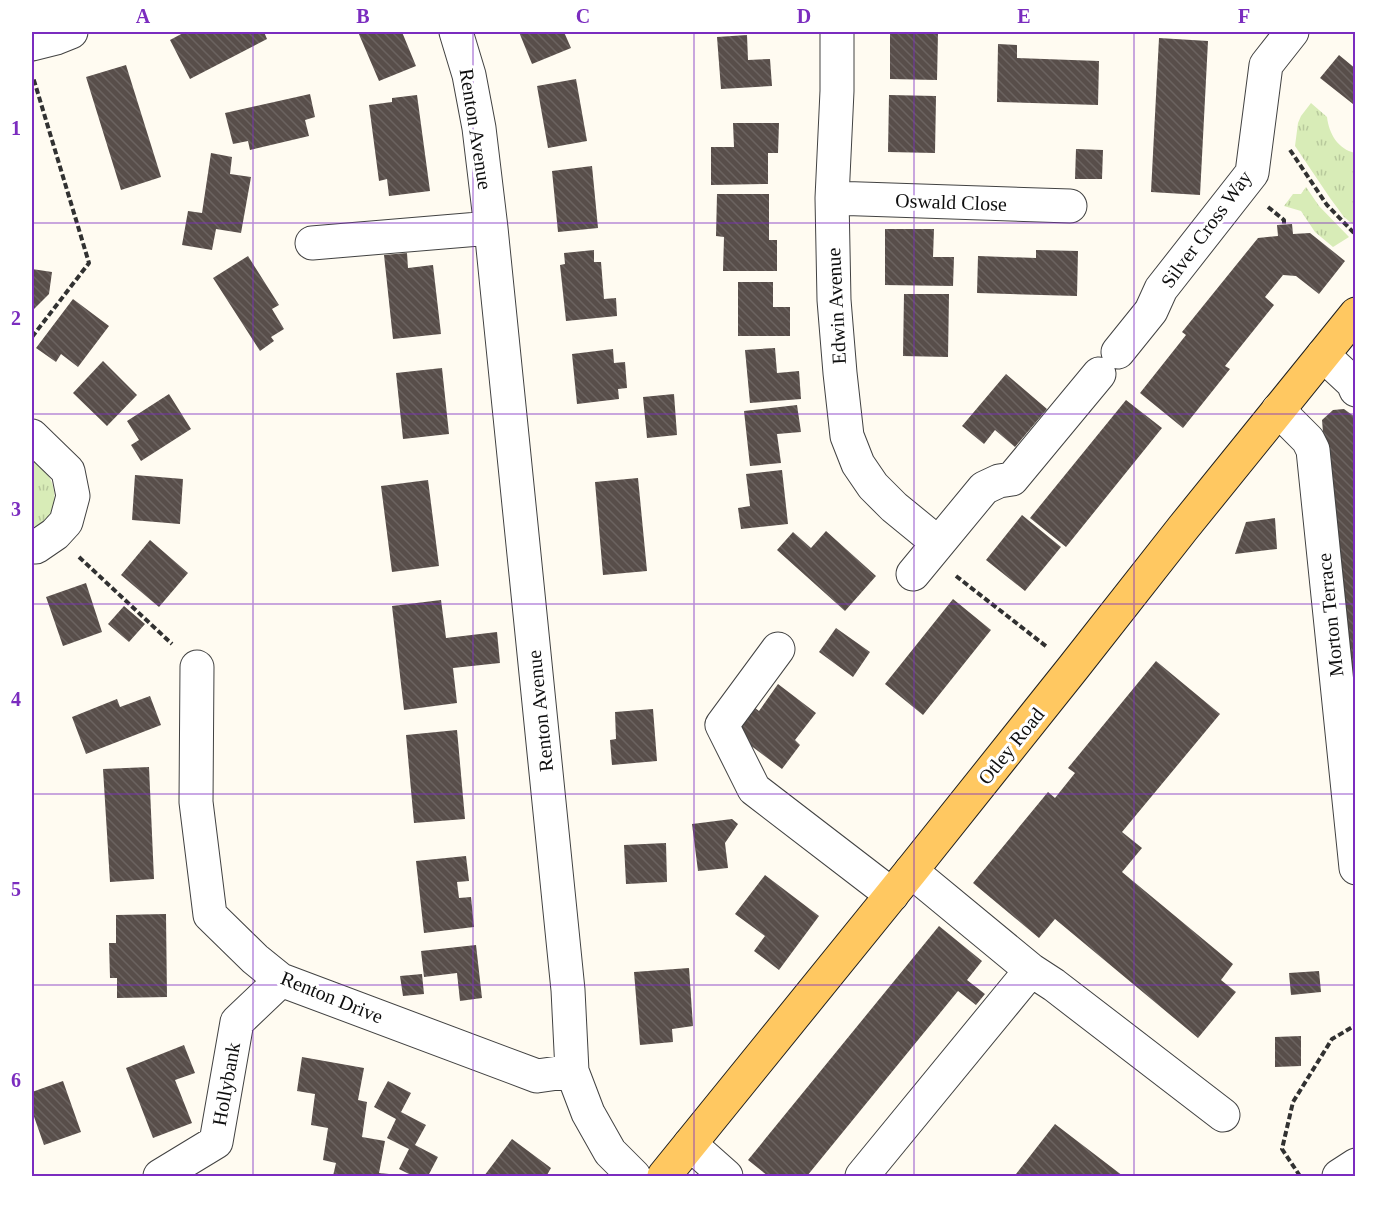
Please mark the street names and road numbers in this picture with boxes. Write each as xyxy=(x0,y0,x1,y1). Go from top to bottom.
street label: Renton Avenue xyxy=(456,67,496,191)
street label: Silver Cross Way xyxy=(1156,166,1257,292)
street label: Oswald Close xyxy=(895,189,1007,215)
street label: Edwin Avenue xyxy=(822,247,850,365)
street label: Morton Terrace xyxy=(1313,552,1347,678)
street label: Renton Avenue xyxy=(523,649,557,773)
street label: Otley Road xyxy=(974,703,1049,789)
street label: Renton Drive xyxy=(278,967,386,1028)
street label: Hollybank xyxy=(208,1041,245,1128)

